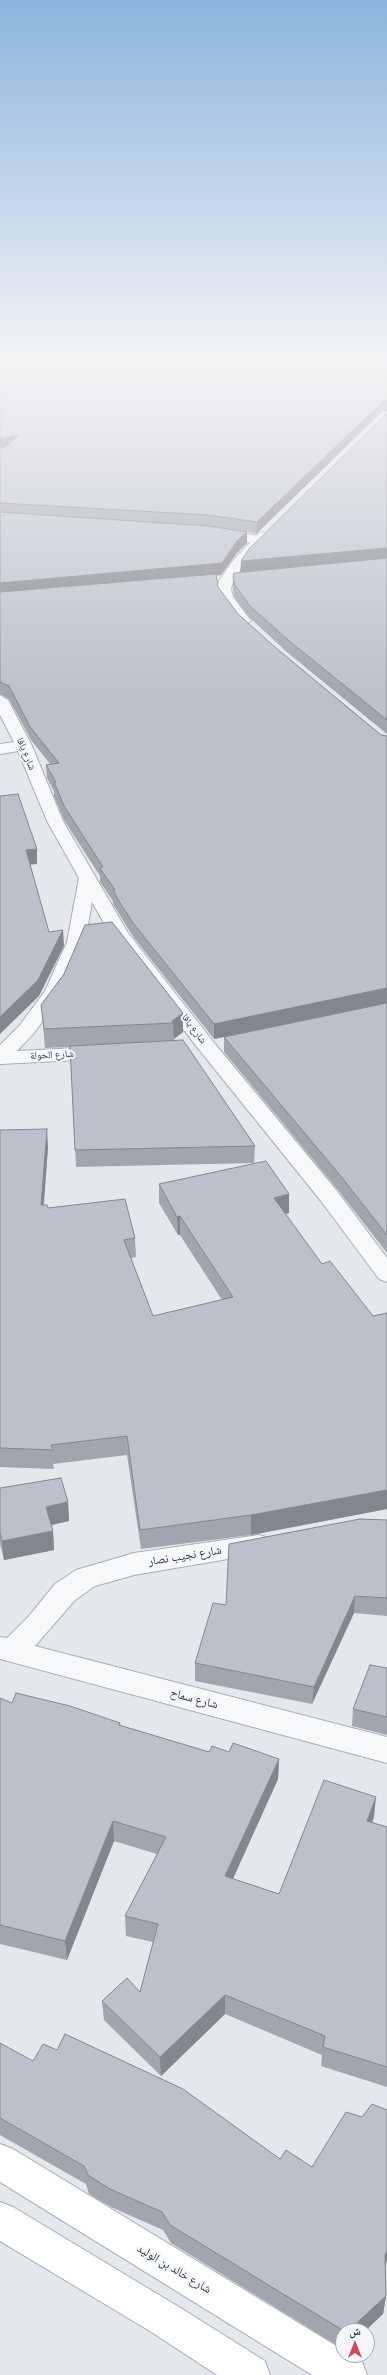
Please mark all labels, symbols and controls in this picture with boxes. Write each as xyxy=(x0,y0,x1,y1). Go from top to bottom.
street label: شارع يافا xyxy=(14,736,38,772)
street label: شارع يافا xyxy=(179,1012,209,1046)
street label: شارع الحولة xyxy=(30,1048,74,1062)
street label: شارع نجيب نصار xyxy=(147,1543,223,1569)
street label: شارع سماح xyxy=(168,1686,220,1712)
street label: شارع خالد بن الوليد xyxy=(134,2241,214,2297)
north arrow xyxy=(335,2323,375,2363)
text: ش xyxy=(349,2325,361,2338)

